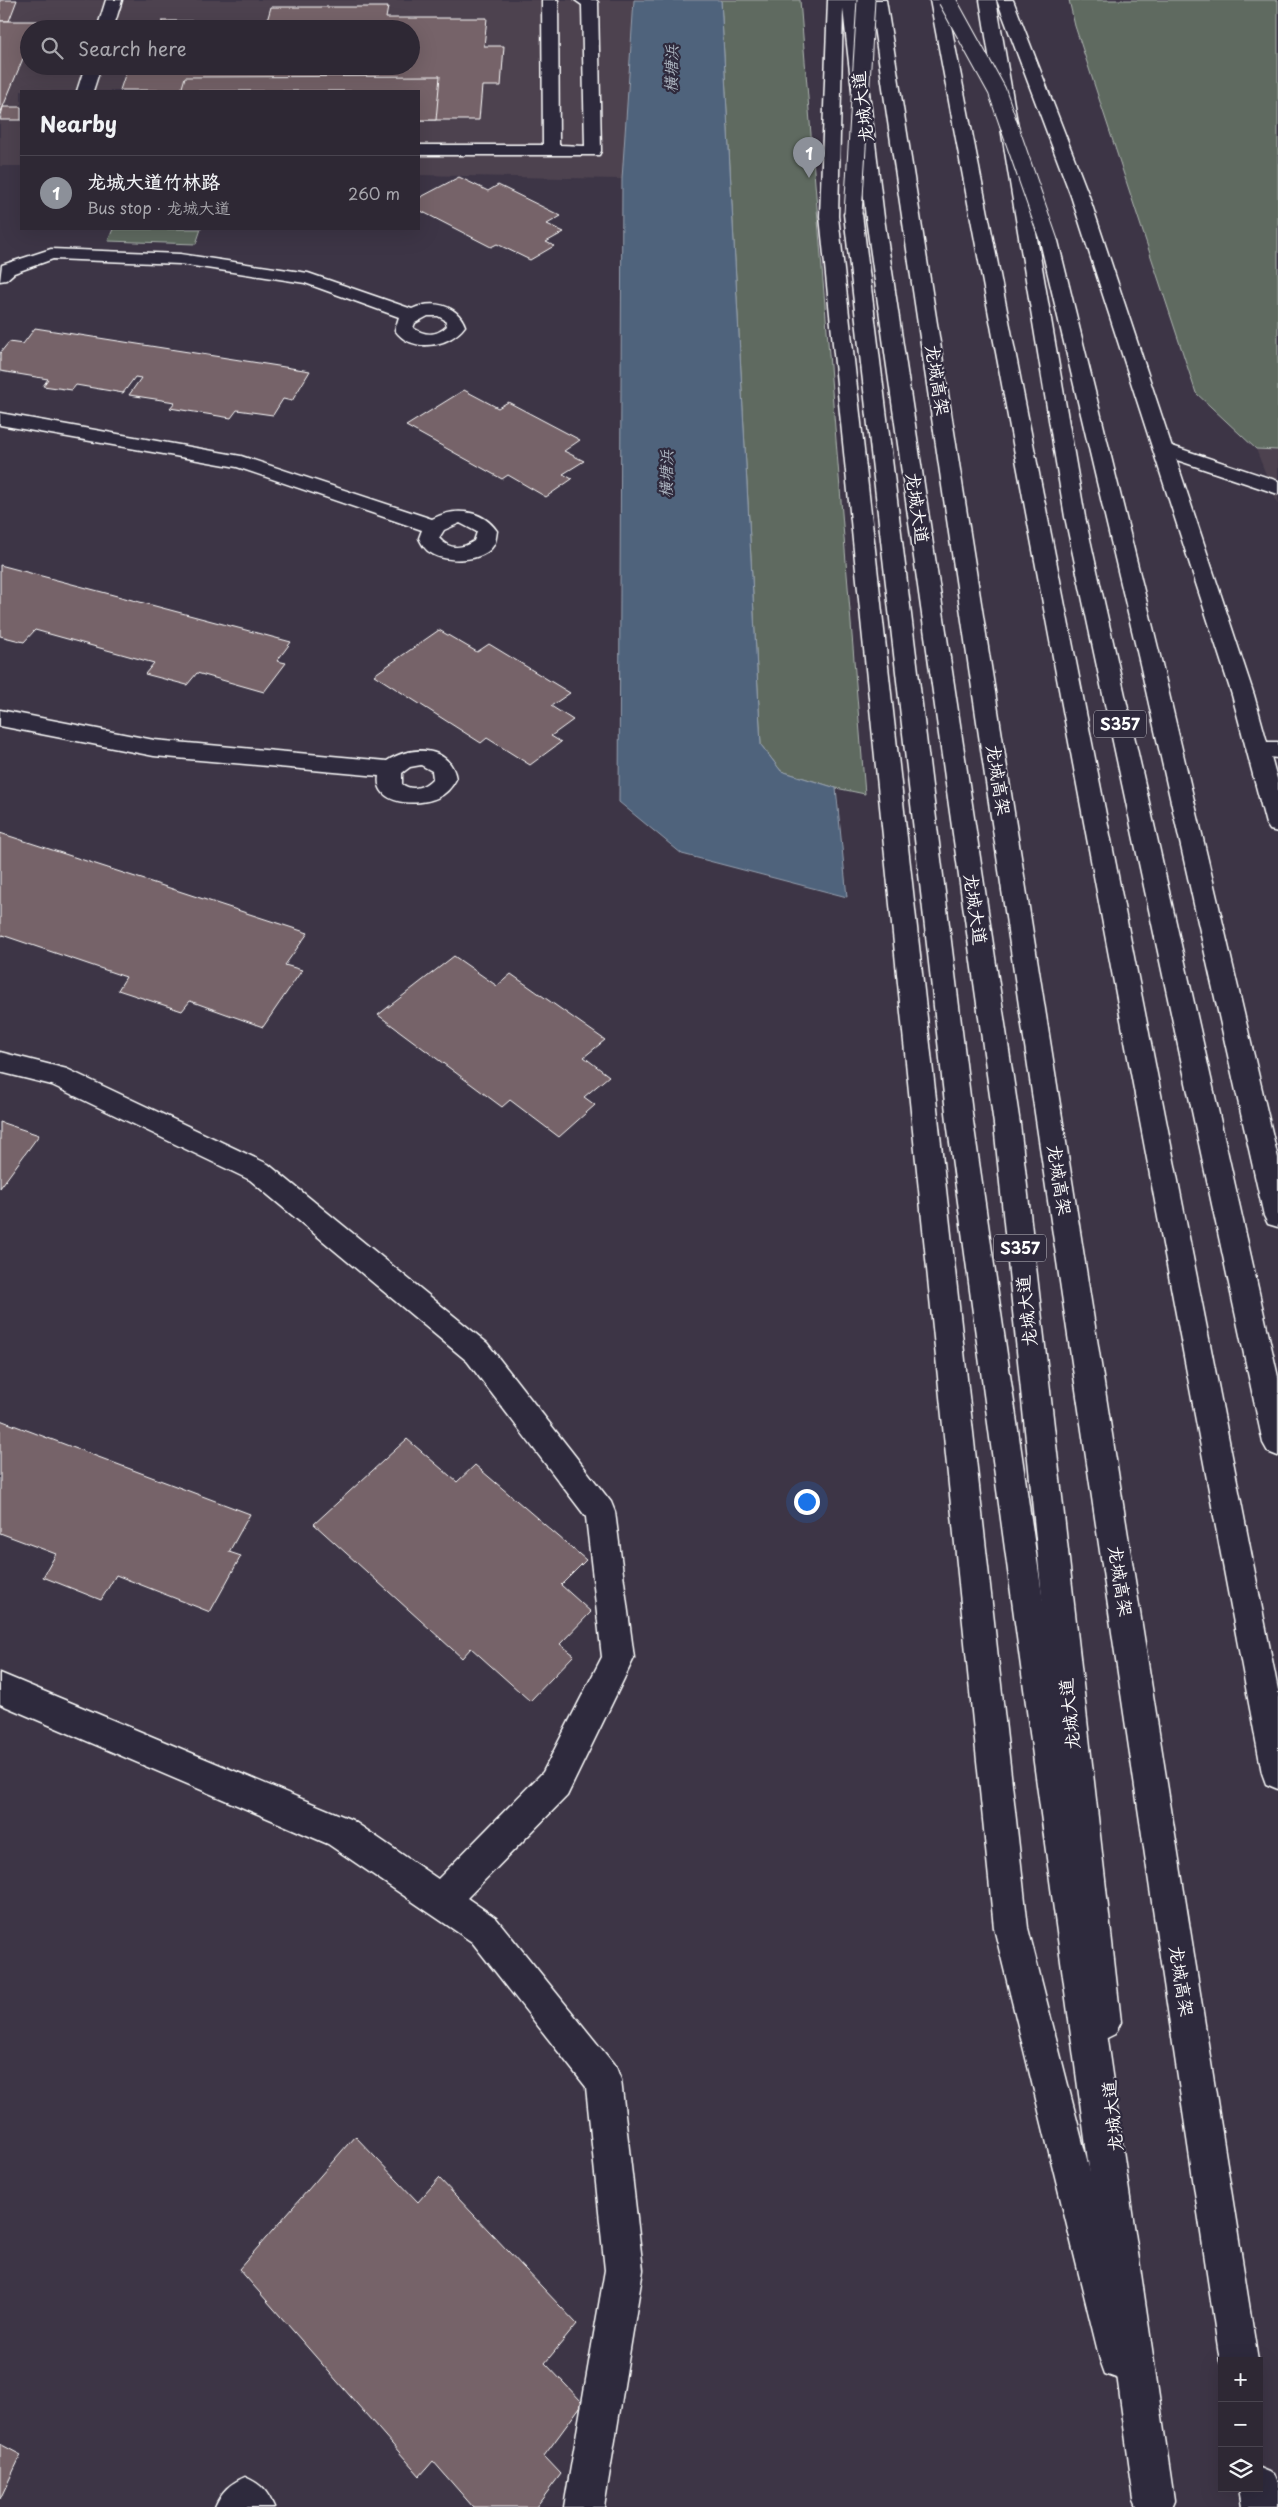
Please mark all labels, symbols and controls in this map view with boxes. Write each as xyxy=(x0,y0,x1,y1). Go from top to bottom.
search box xyxy=(20,20,420,75)
icon: search xyxy=(38,34,66,62)
text: Search here xyxy=(78,34,187,62)
water label: 横塘浜 xyxy=(658,44,682,93)
street label: 龙城大道 xyxy=(844,70,879,145)
text: Nearby xyxy=(40,107,117,139)
pin: 1 xyxy=(793,137,825,178)
text: 龙城大道竹林路 xyxy=(87,167,220,195)
text: 1 xyxy=(52,181,60,205)
text: 260 m xyxy=(348,181,400,205)
text: Bus stop · 龙城大道 xyxy=(87,195,231,219)
street label: 龙城高架 xyxy=(920,342,957,417)
water label: 横塘浜 xyxy=(653,449,677,498)
street label: 龙城大道 xyxy=(900,470,937,545)
road number: S357 xyxy=(1094,711,1146,738)
street label: 龙城高架 xyxy=(981,742,1018,817)
street label: 龙城大道 xyxy=(958,871,995,946)
street label: 龙城高架 xyxy=(1042,1142,1079,1217)
road number: S357 xyxy=(994,1234,1046,1262)
street label: 龙城大道 xyxy=(1008,1274,1043,1348)
your location xyxy=(794,1489,820,1515)
street label: 龙城高架 xyxy=(1103,1543,1140,1618)
street label: 龙城大道 xyxy=(1051,1677,1086,1751)
street label: 龙城高架 xyxy=(1164,1943,1201,2018)
street label: 龙城大道 xyxy=(1094,2079,1129,2153)
map controls xyxy=(1218,2357,1263,2492)
button: + xyxy=(1218,2357,1263,2402)
button: − xyxy=(1218,2402,1263,2447)
button: layers xyxy=(1218,2447,1263,2492)

